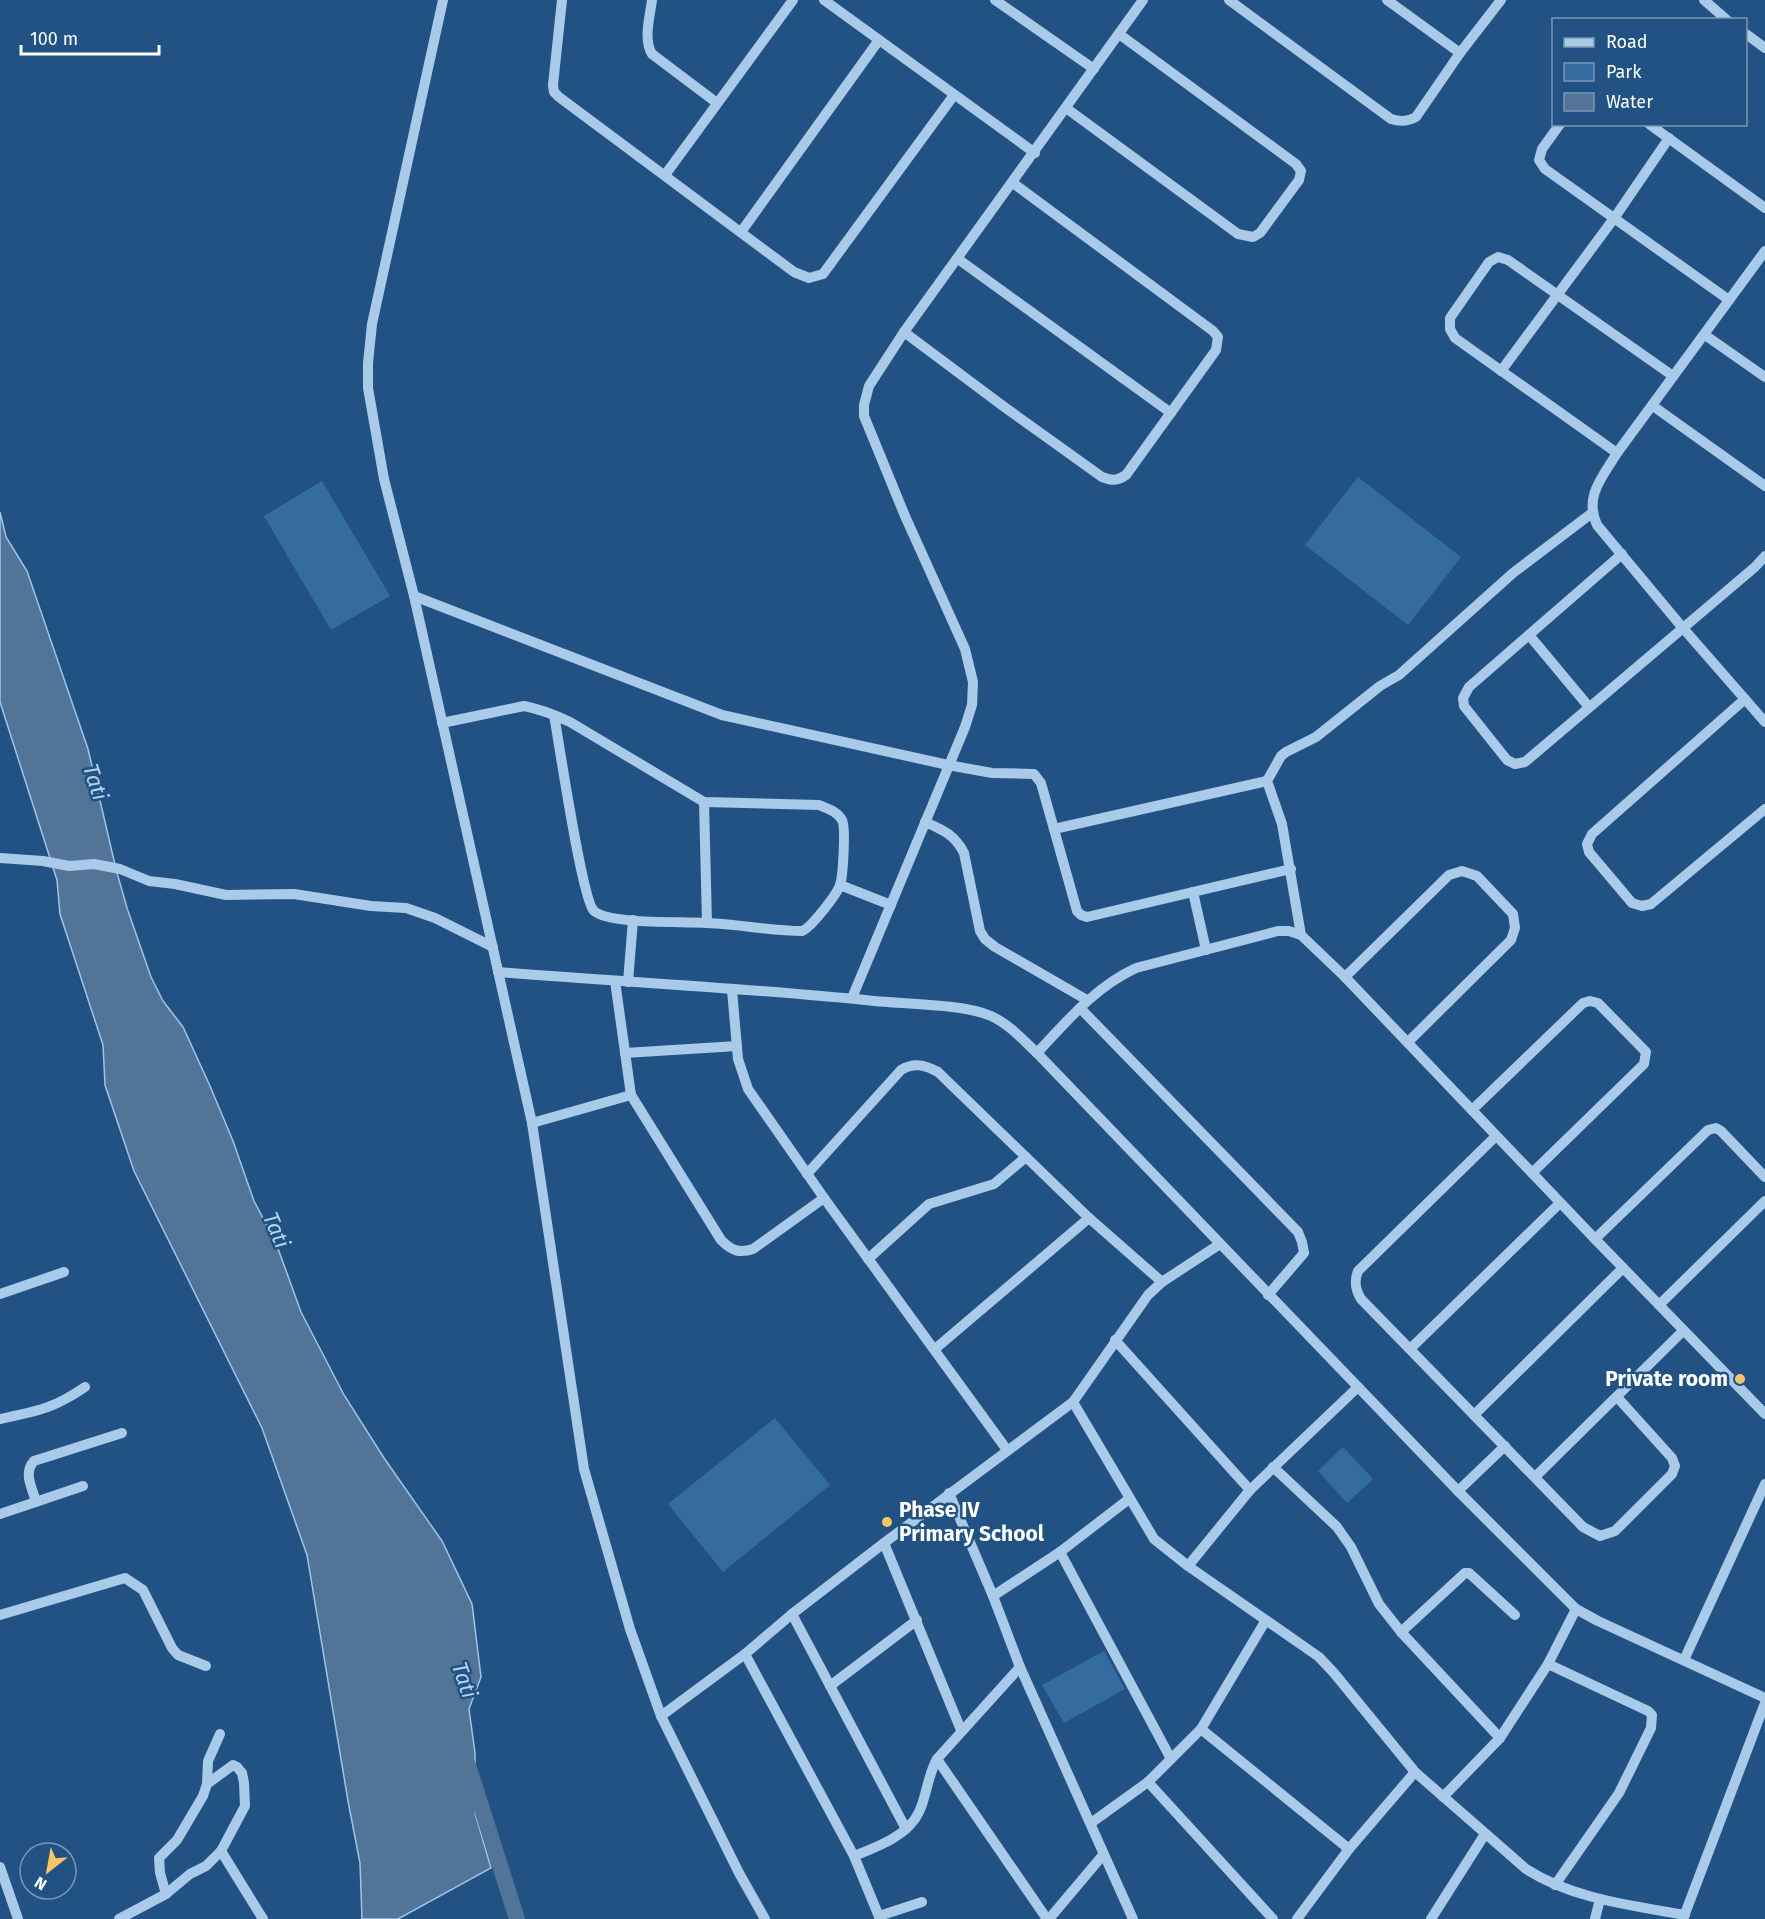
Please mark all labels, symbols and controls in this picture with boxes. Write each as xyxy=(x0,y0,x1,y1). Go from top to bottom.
scale bar xyxy=(21,18,159,56)
legend xyxy=(1552,18,1747,126)
text: 100 m xyxy=(30,28,78,50)
text: Road xyxy=(1606,31,1648,53)
text: Park xyxy=(1606,61,1642,83)
text: Water xyxy=(1606,91,1653,113)
water label: Tati xyxy=(77,761,114,804)
water label: Tati xyxy=(257,1208,296,1252)
place label: Private room xyxy=(1605,1366,1728,1392)
marker: Private room xyxy=(1733,1372,1747,1386)
place label: Phase IV Primary School xyxy=(899,1497,1045,1547)
marker: Phase IV Primary School xyxy=(880,1515,894,1529)
water label: Tati xyxy=(446,1659,483,1702)
north arrow xyxy=(18,1841,78,1901)
text: N xyxy=(31,1873,50,1894)

